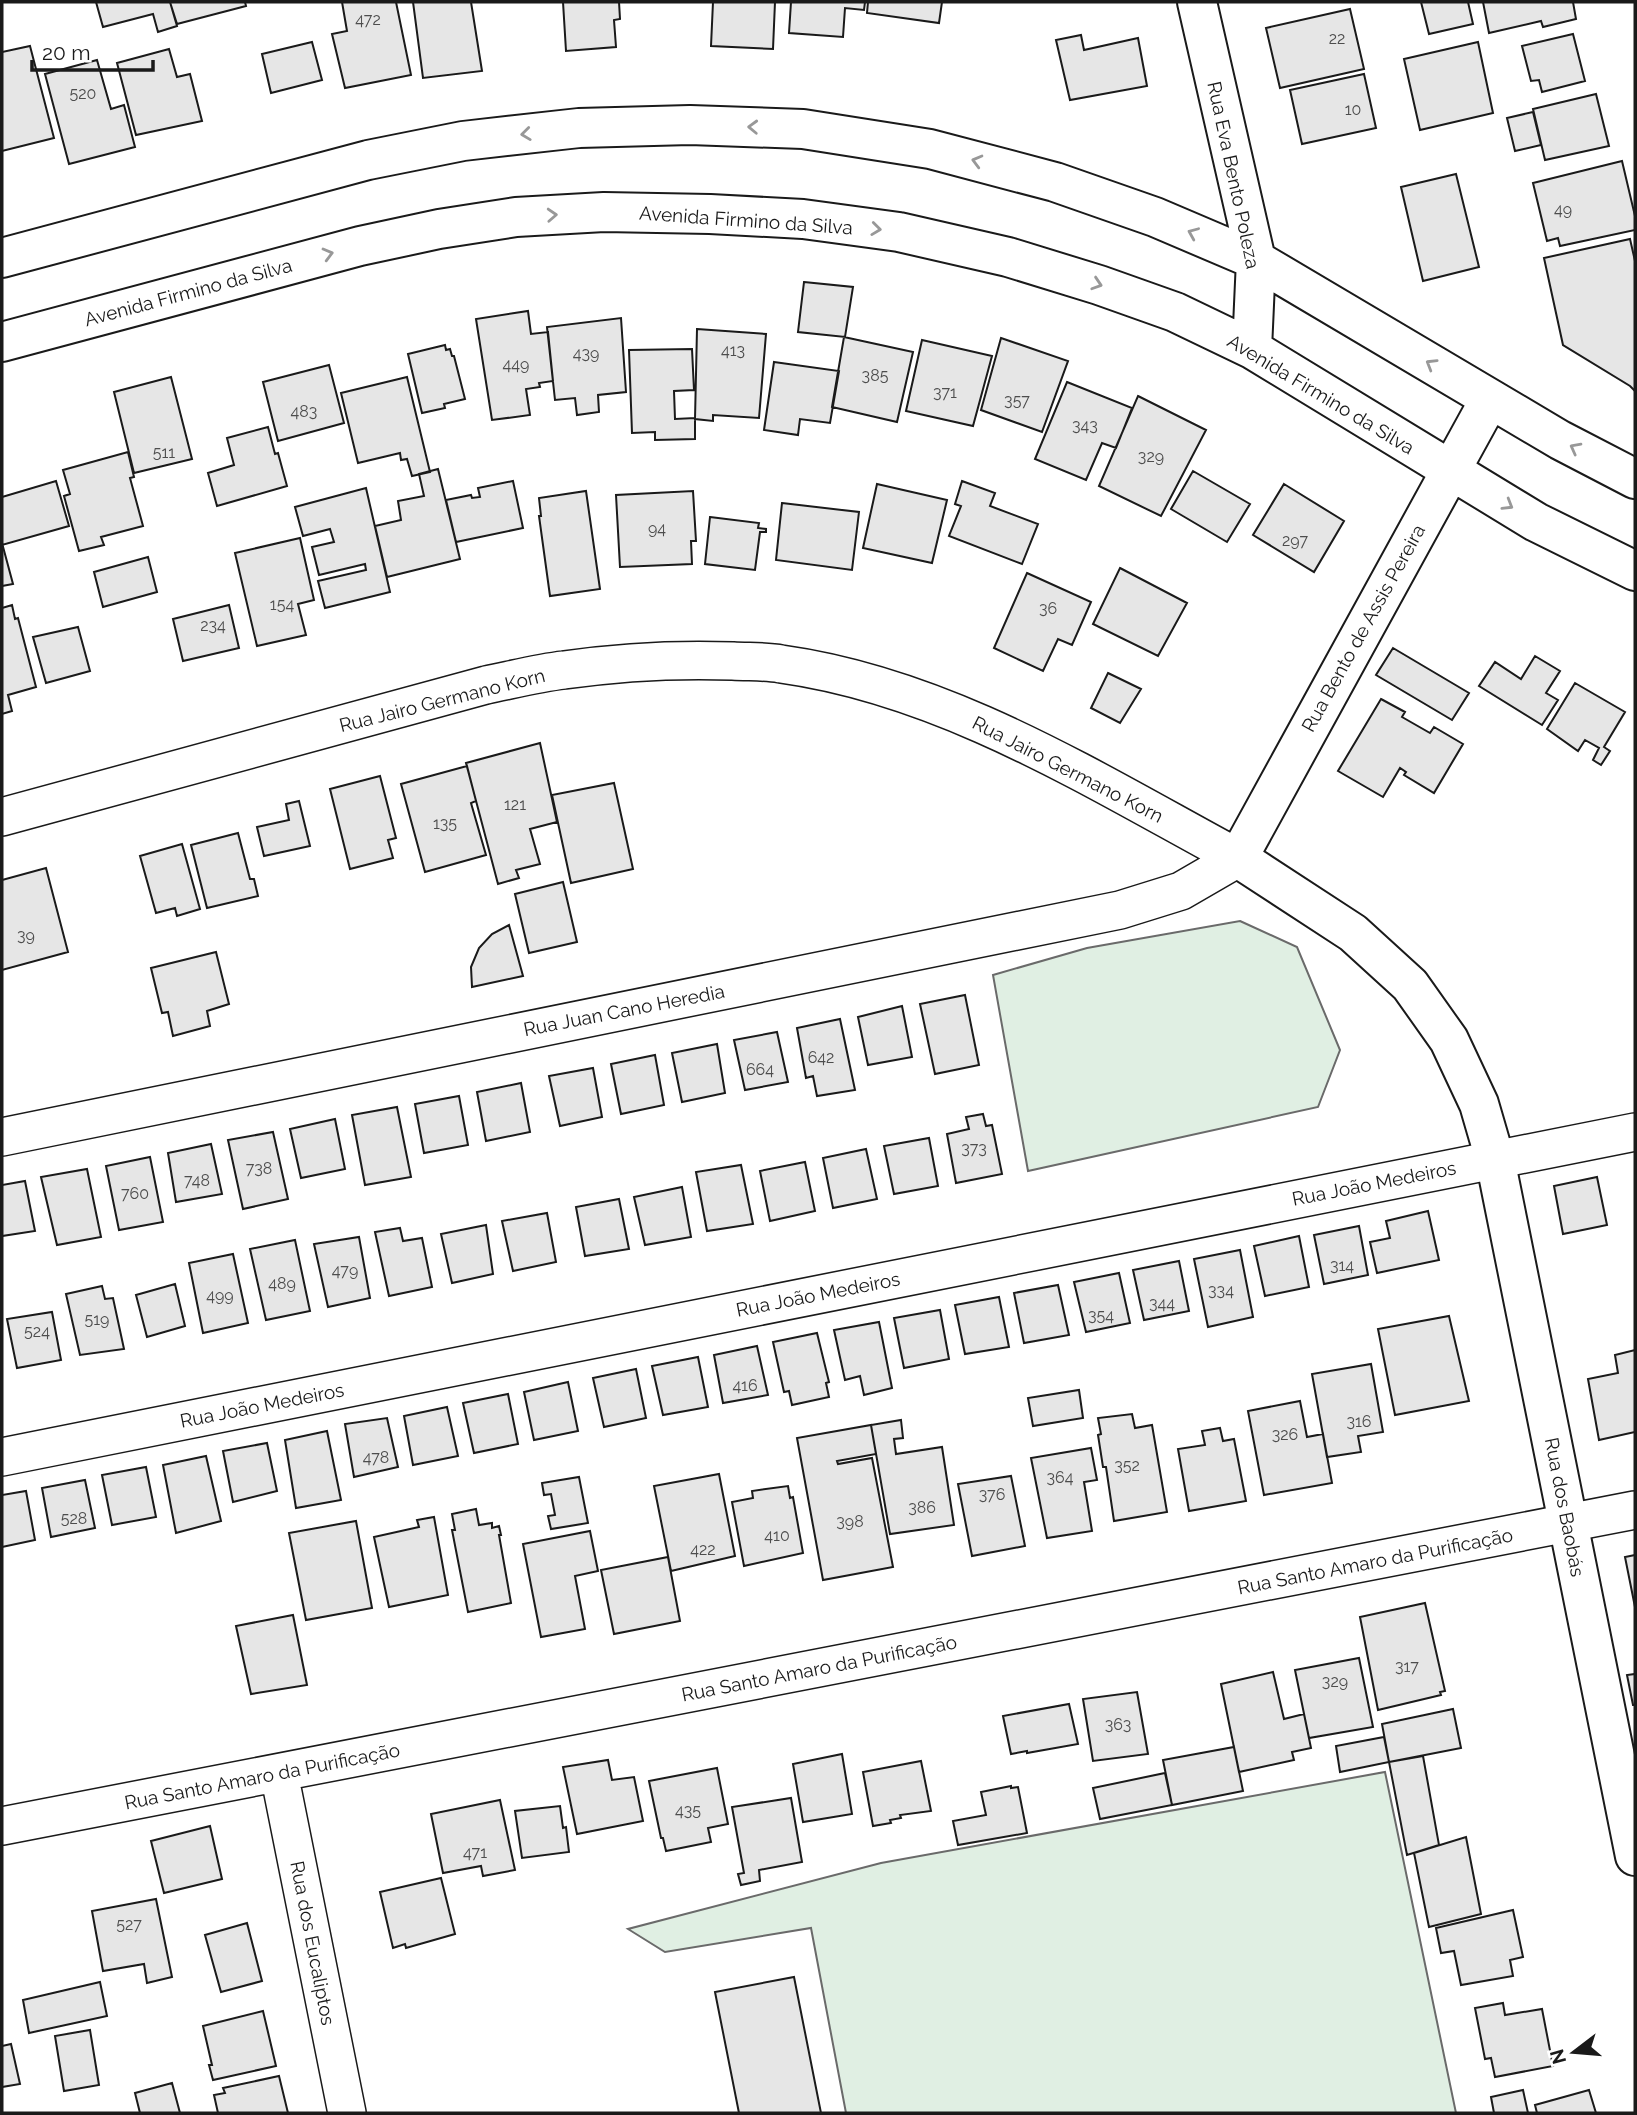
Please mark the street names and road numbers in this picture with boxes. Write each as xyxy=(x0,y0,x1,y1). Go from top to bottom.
street label: Rua Eva Bento Poleza xyxy=(1203,79,1265,271)
street label: Avenida Firmino da Silva xyxy=(638,202,854,238)
street label: Avenida Firmino da Silva xyxy=(82,254,294,330)
street label: Avenida Firmino da Silva xyxy=(1224,329,1418,459)
street label: Rua Bento de Assis Pereira xyxy=(1297,520,1429,736)
street label: Rua Jairo Germano Korn xyxy=(337,664,547,736)
street label: Rua Jairo Germano Korn xyxy=(969,711,1167,827)
street label: Rua Juan Cano Heredia xyxy=(522,980,726,1040)
street label: Rua João Medeiros xyxy=(1290,1156,1458,1210)
street label: Rua João Medeiros xyxy=(734,1267,902,1321)
street label: Rua João Medeiros xyxy=(178,1378,346,1432)
street label: Rua dos Baobás xyxy=(1541,1435,1589,1579)
street label: Rua Santo Amaro da Purificação xyxy=(1236,1523,1514,1599)
street label: Rua Santo Amaro da Purificação xyxy=(680,1630,958,1706)
street label: Rua Santo Amaro da Purificação xyxy=(123,1738,401,1814)
street label: Rua dos Eucaliptos xyxy=(286,1859,340,2027)

